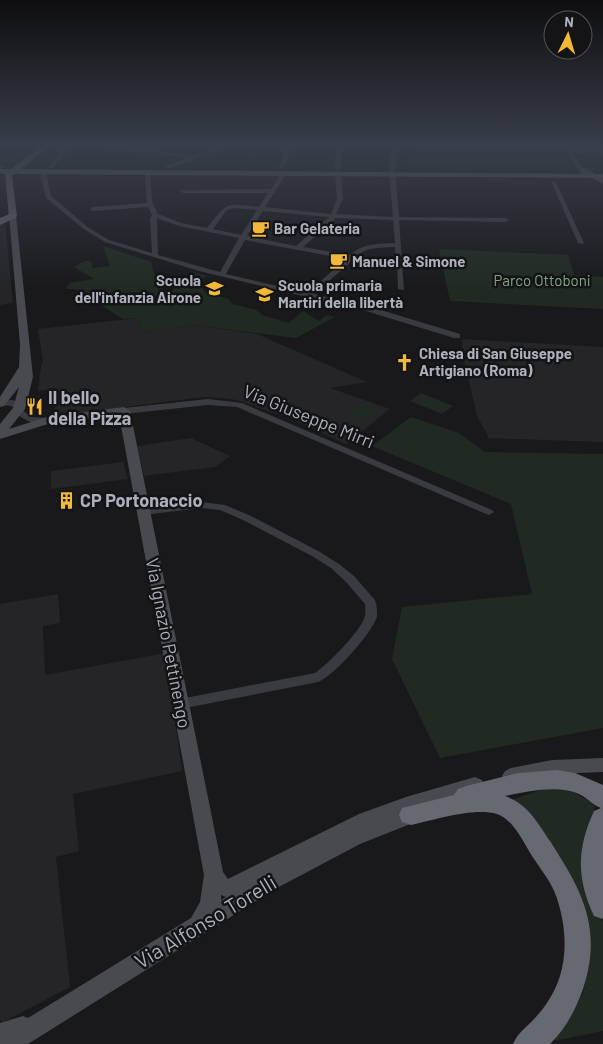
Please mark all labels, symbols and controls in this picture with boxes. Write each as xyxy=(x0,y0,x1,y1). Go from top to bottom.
north arrow xyxy=(543,10,593,60)
text: N xyxy=(564,13,575,30)
cafe icon: Bar Gelateria xyxy=(250,218,270,238)
place label: Bar Gelateria xyxy=(274,219,360,237)
cafe icon: Manuel & Simone xyxy=(328,251,348,271)
place label: Manuel & Simone xyxy=(352,252,465,270)
place label: Scuola dell'infanzia Airone xyxy=(75,271,201,306)
park label: Parco Ottoboni xyxy=(493,271,591,289)
place label: Scuola primaria Martiri della libertà xyxy=(278,276,403,311)
school or university icon: Scuola dell'infanzia Airone xyxy=(205,279,225,299)
school or university icon: Scuola primaria Martiri della libertà xyxy=(254,284,274,304)
place label: Chiesa di San Giuseppe Artigiano (Roma) xyxy=(419,344,572,379)
church icon: Chiesa di San Giuseppe Artigiano (Roma) xyxy=(395,352,415,372)
street label: Via Giuseppe Mirri xyxy=(240,380,378,452)
place label: Il bello della Pizza xyxy=(48,386,131,429)
restaurant icon: Il bello della Pizza xyxy=(24,397,44,417)
place label: CP Portonaccio xyxy=(80,489,202,511)
building icon: CP Portonaccio xyxy=(56,490,76,510)
street label: Via Ignazio Pettinengo xyxy=(142,556,196,730)
street label: Via Alfonso Torelli xyxy=(130,869,280,973)

